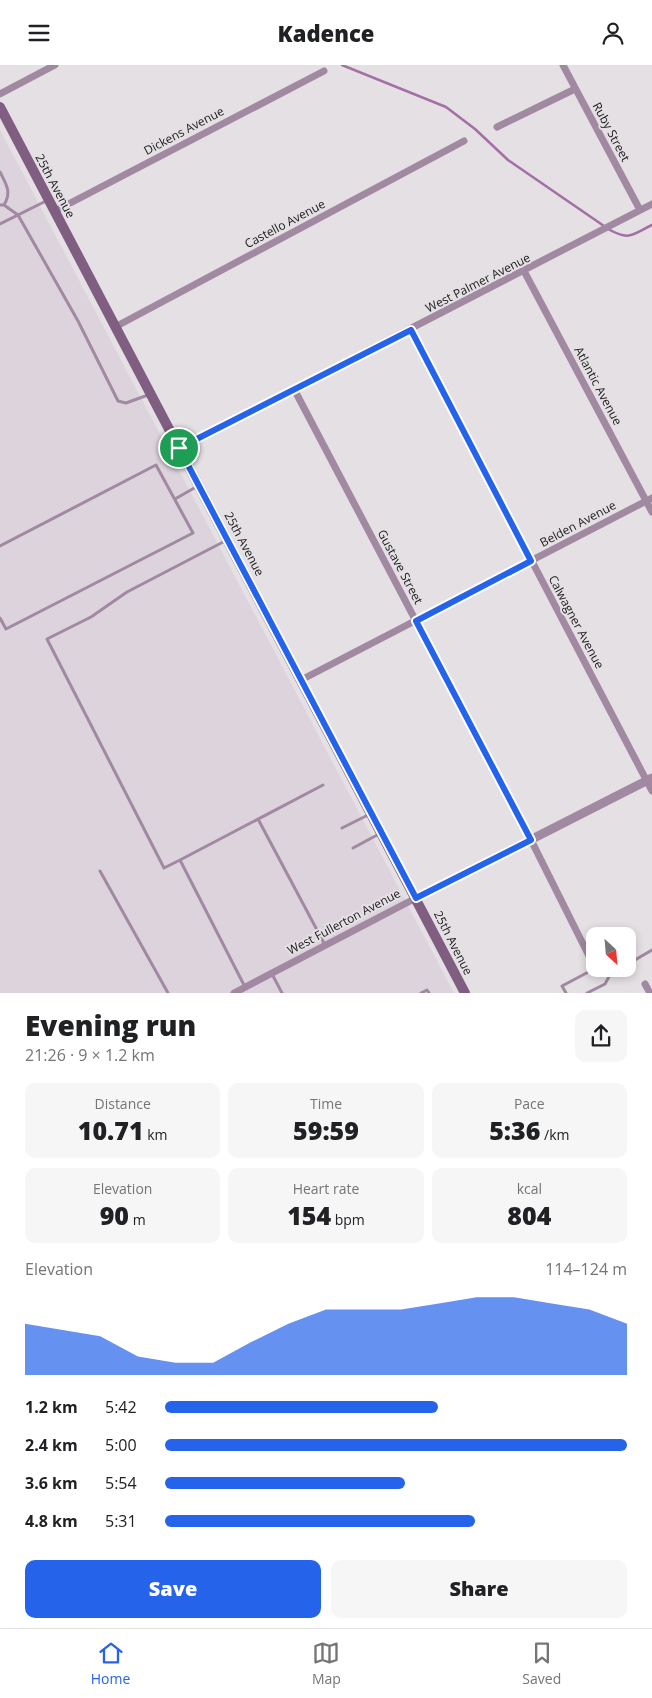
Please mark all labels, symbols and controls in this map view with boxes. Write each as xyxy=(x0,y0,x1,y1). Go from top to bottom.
text: Kadence xyxy=(278,18,374,48)
icon: menu xyxy=(25,19,53,47)
icon: person xyxy=(599,19,627,47)
street label: Ruby Street xyxy=(589,99,634,164)
street label: Dickens Avenue xyxy=(141,102,227,159)
street label: 25th Avenue xyxy=(31,151,80,221)
street label: Castello Avenue xyxy=(241,195,328,252)
street label: West Palmer Avenue xyxy=(422,249,533,316)
street label: Atlantic Avenue xyxy=(571,343,626,428)
pin xyxy=(158,427,200,469)
icon: arrive xyxy=(165,434,193,462)
street label: Belden Avenue xyxy=(537,496,619,551)
street label: 25th Avenue xyxy=(220,509,269,579)
street label: Gustave Street xyxy=(374,527,427,607)
street label: Calwagner Avenue xyxy=(545,572,608,672)
street label: West Fullerton Avenue xyxy=(284,884,404,959)
street label: 25th Avenue xyxy=(430,908,477,978)
north arrow xyxy=(586,927,636,977)
map controls xyxy=(586,927,636,977)
text: Evening run xyxy=(25,1006,196,1044)
button: share xyxy=(575,1010,627,1062)
text: 21:26 · 9 × 1.2 km xyxy=(25,1044,155,1066)
text: Distance xyxy=(95,1094,151,1113)
text: Time xyxy=(310,1094,342,1113)
text: Pace xyxy=(514,1094,545,1113)
text: 10.71 xyxy=(78,1113,144,1147)
text: 59:59 xyxy=(293,1113,359,1147)
text: 5:36 xyxy=(489,1113,540,1147)
text: km xyxy=(144,1125,168,1144)
text: /km xyxy=(540,1125,569,1144)
text: Elevation xyxy=(93,1179,152,1198)
text: Heart rate xyxy=(293,1179,359,1198)
text: kcal xyxy=(517,1179,542,1198)
text: 90 xyxy=(100,1198,129,1232)
text: 154 xyxy=(287,1198,331,1232)
text: 804 xyxy=(507,1198,551,1232)
text: m xyxy=(129,1210,146,1229)
text: bpm xyxy=(331,1210,365,1229)
text: Elevation xyxy=(25,1258,93,1280)
text: 114–124 m xyxy=(545,1258,627,1280)
text: 1.2 km xyxy=(25,1396,78,1418)
text: 5:42 xyxy=(105,1396,137,1418)
text: 2.4 km xyxy=(25,1434,78,1456)
text: 5:00 xyxy=(105,1434,137,1456)
text: 3.6 km xyxy=(25,1472,78,1494)
text: 5:54 xyxy=(105,1472,137,1494)
text: 4.8 km xyxy=(25,1510,78,1532)
text: 5:31 xyxy=(105,1510,137,1532)
button: Save xyxy=(25,1560,321,1618)
button: Share xyxy=(331,1560,627,1618)
tab: Home xyxy=(91,1639,130,1688)
tab: Map xyxy=(312,1639,341,1688)
tab: Saved xyxy=(522,1639,561,1688)

